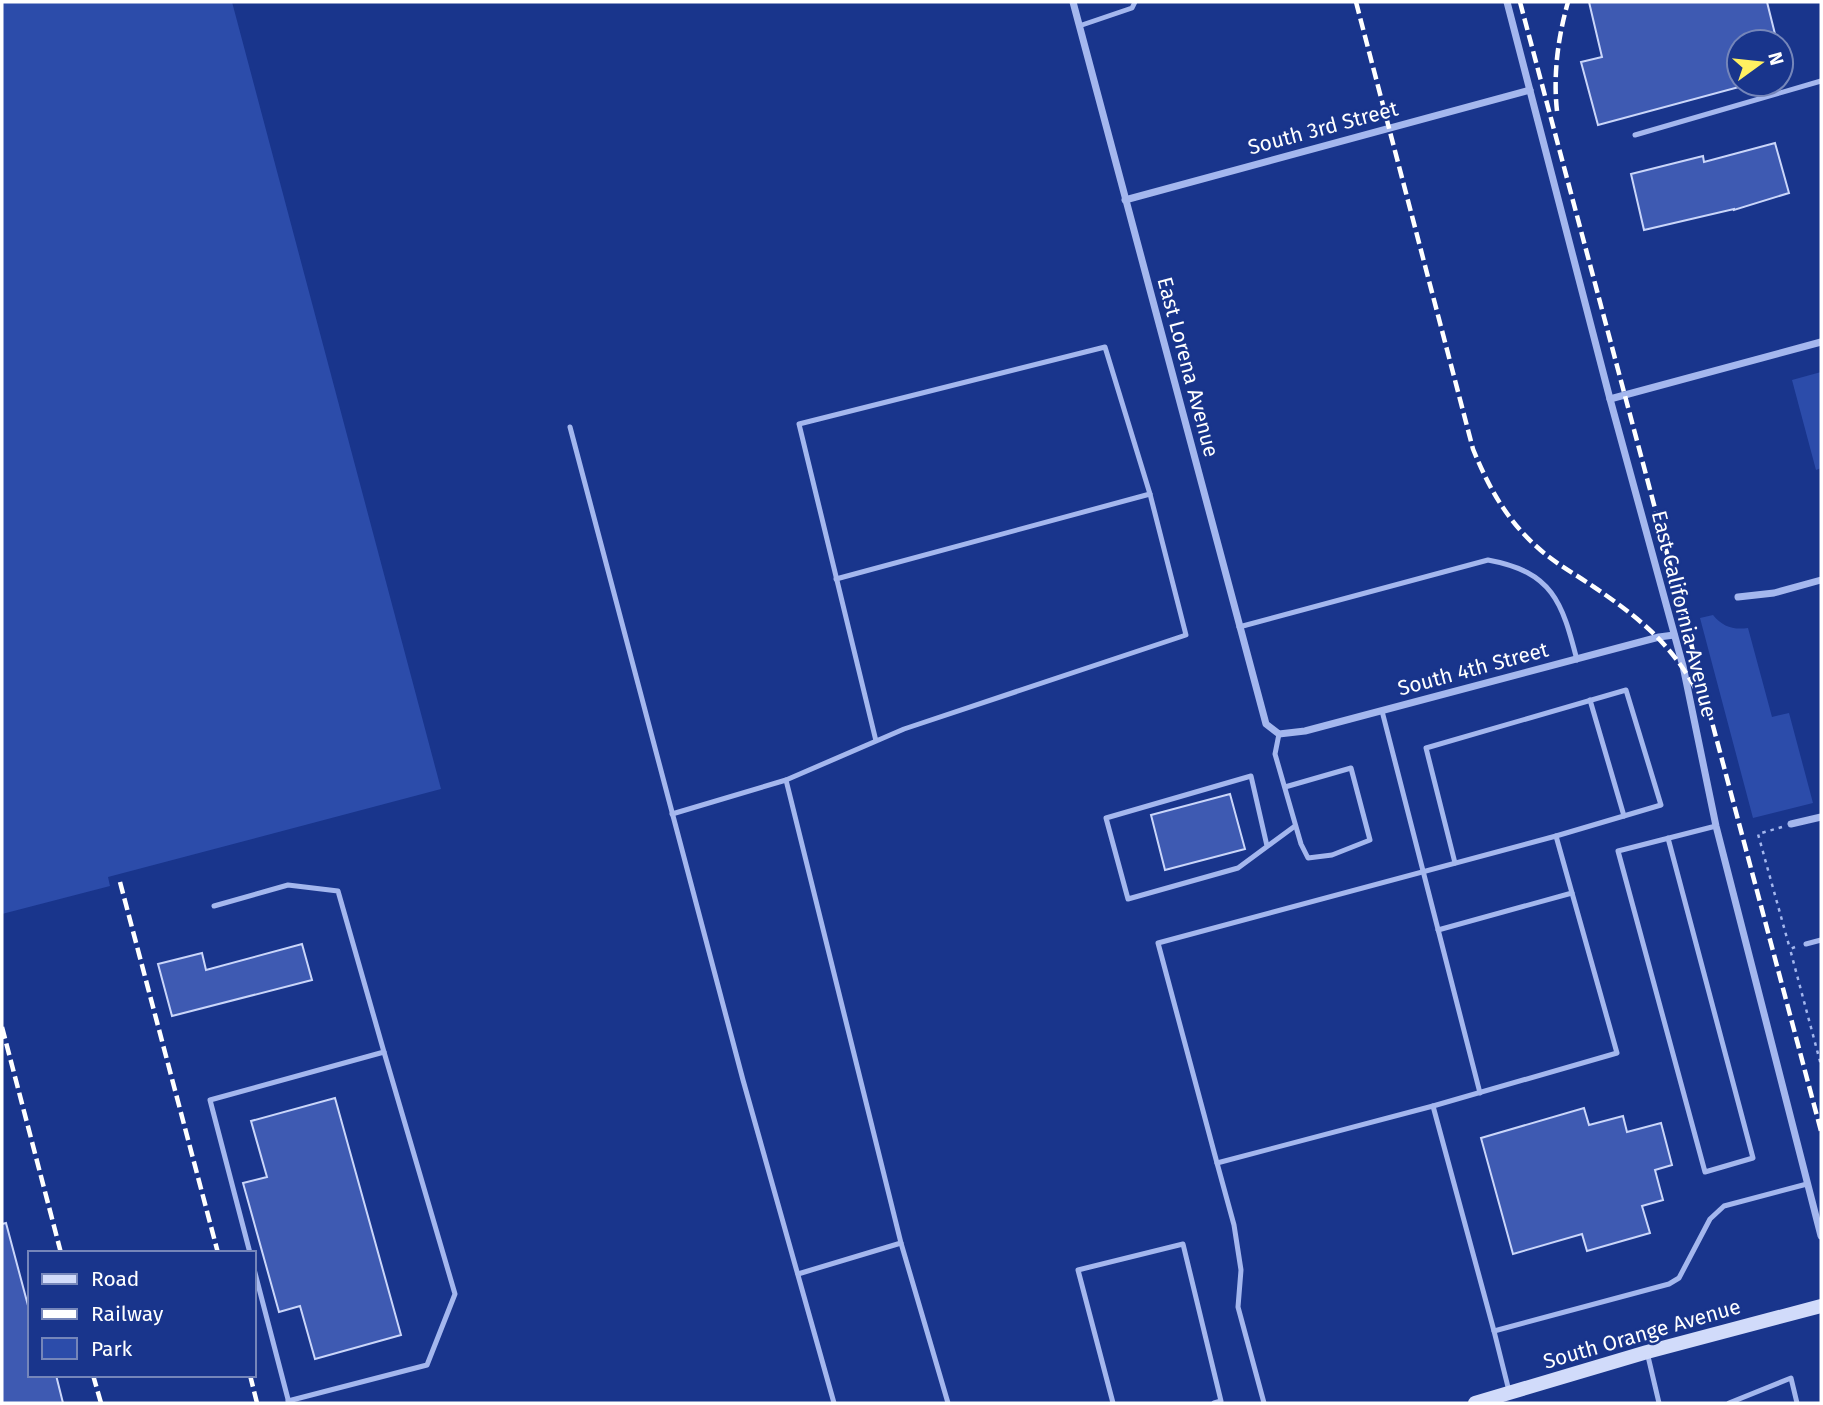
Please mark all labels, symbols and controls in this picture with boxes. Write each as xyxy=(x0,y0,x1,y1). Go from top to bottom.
north arrow xyxy=(1725,28,1795,98)
text: N xyxy=(1763,50,1789,68)
street label: South 3rd Street xyxy=(1245,95,1401,161)
street label: East Lorena Avenue xyxy=(1151,274,1225,460)
street label: East California Avenue xyxy=(1646,508,1722,720)
street label: South 4th Street xyxy=(1395,636,1552,702)
legend xyxy=(28,1251,256,1377)
text: Road xyxy=(91,1266,139,1292)
street label: South Orange Avenue xyxy=(1540,1293,1744,1375)
text: Railway xyxy=(91,1301,164,1327)
text: Park xyxy=(91,1336,133,1362)

